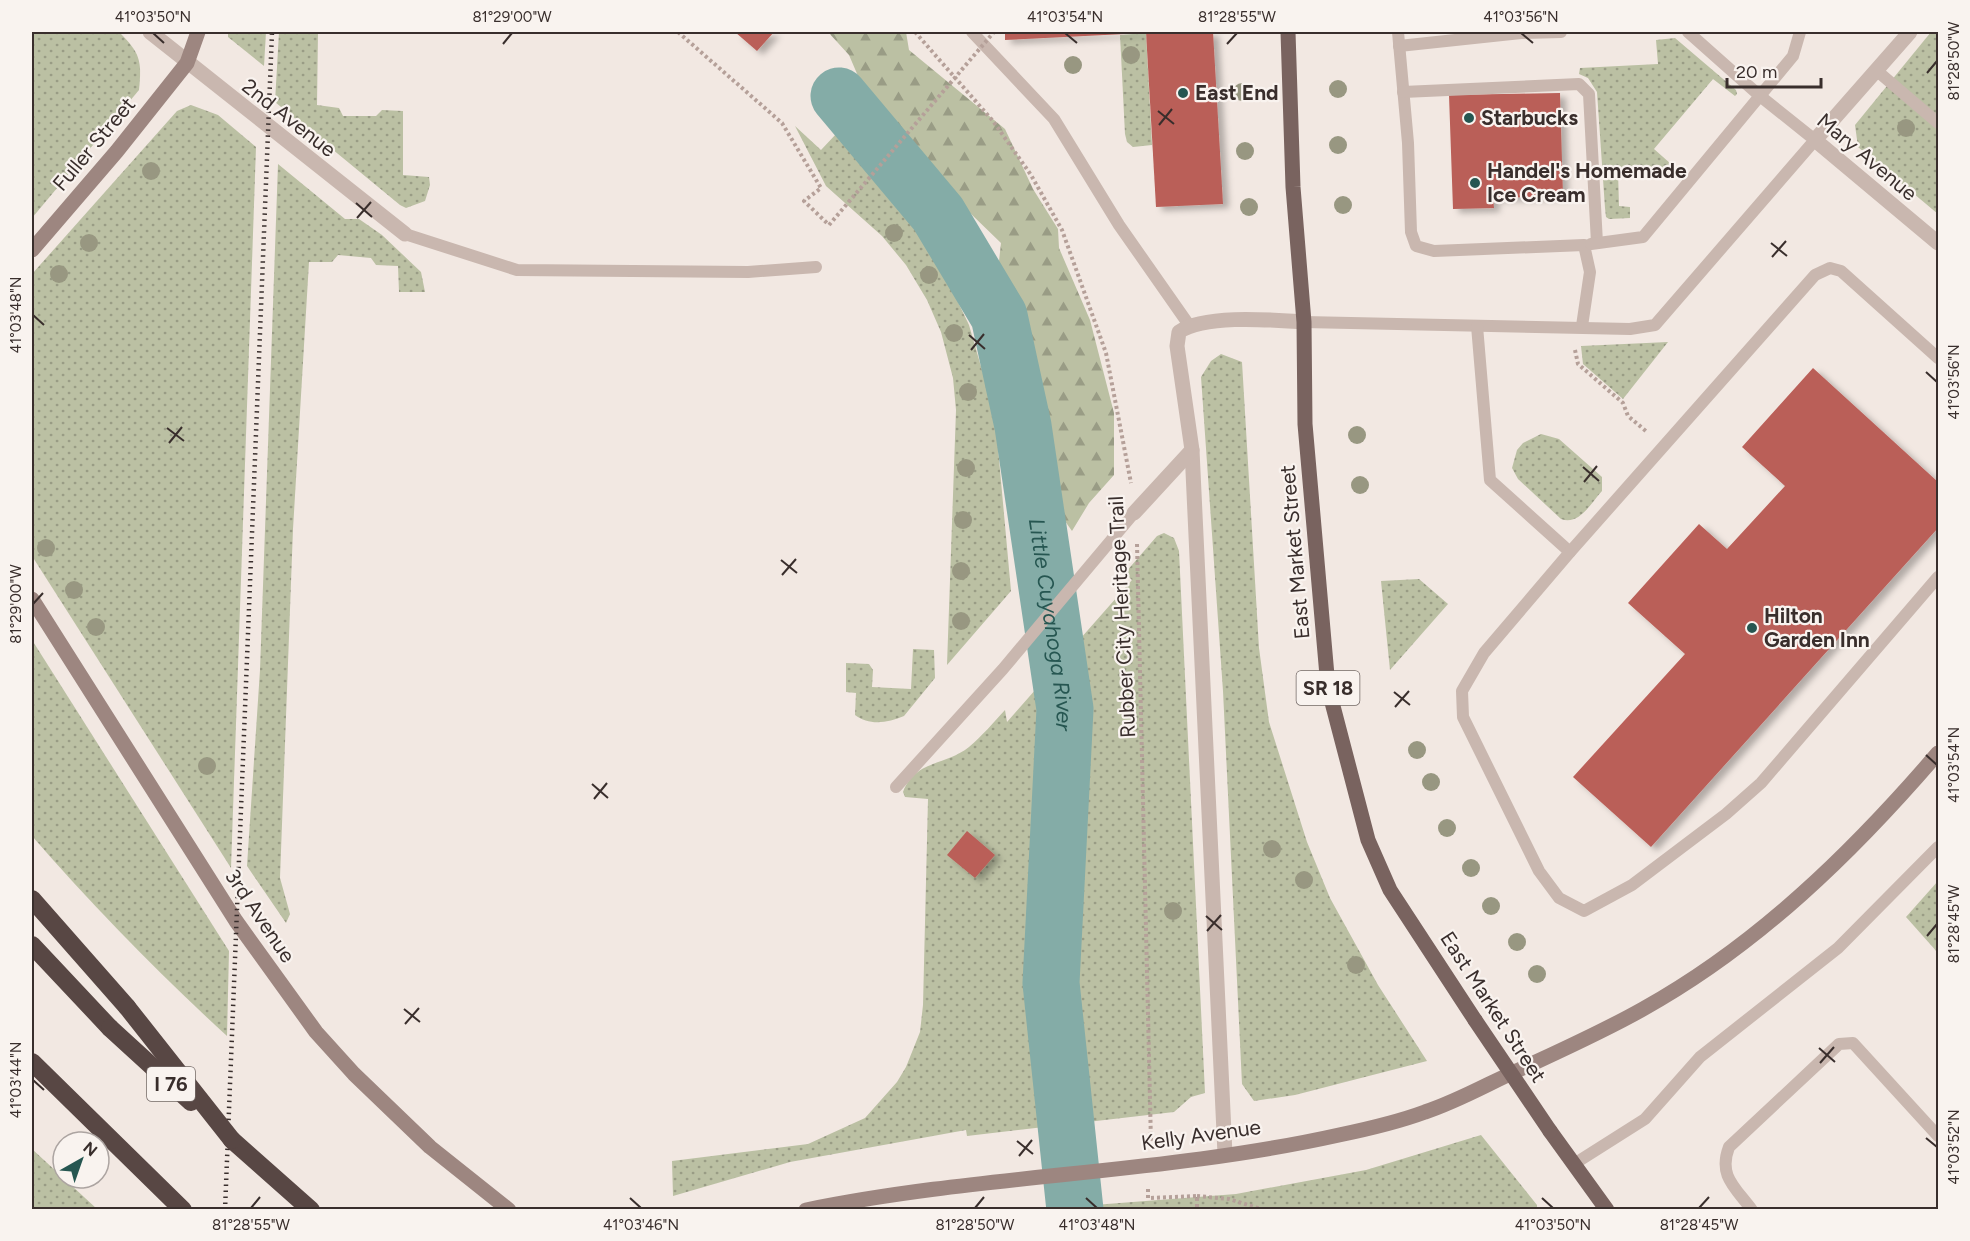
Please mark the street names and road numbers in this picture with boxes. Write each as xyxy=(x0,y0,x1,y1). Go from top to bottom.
street label: 2nd Avenue xyxy=(237,73,341,162)
street label: Fuller Street xyxy=(47,92,140,196)
street label: Mary Avenue xyxy=(1812,108,1922,206)
street label: East Market Street xyxy=(1274,464,1315,640)
street label: Rubber City Heritage Trail xyxy=(1103,495,1140,739)
road number: SR 18 xyxy=(1296,671,1360,705)
street label: 3rd Avenue xyxy=(220,864,301,967)
street label: East Market Street xyxy=(1435,927,1552,1087)
road number: I 76 xyxy=(147,1067,195,1101)
street label: Kelly Avenue xyxy=(1139,1114,1262,1155)

